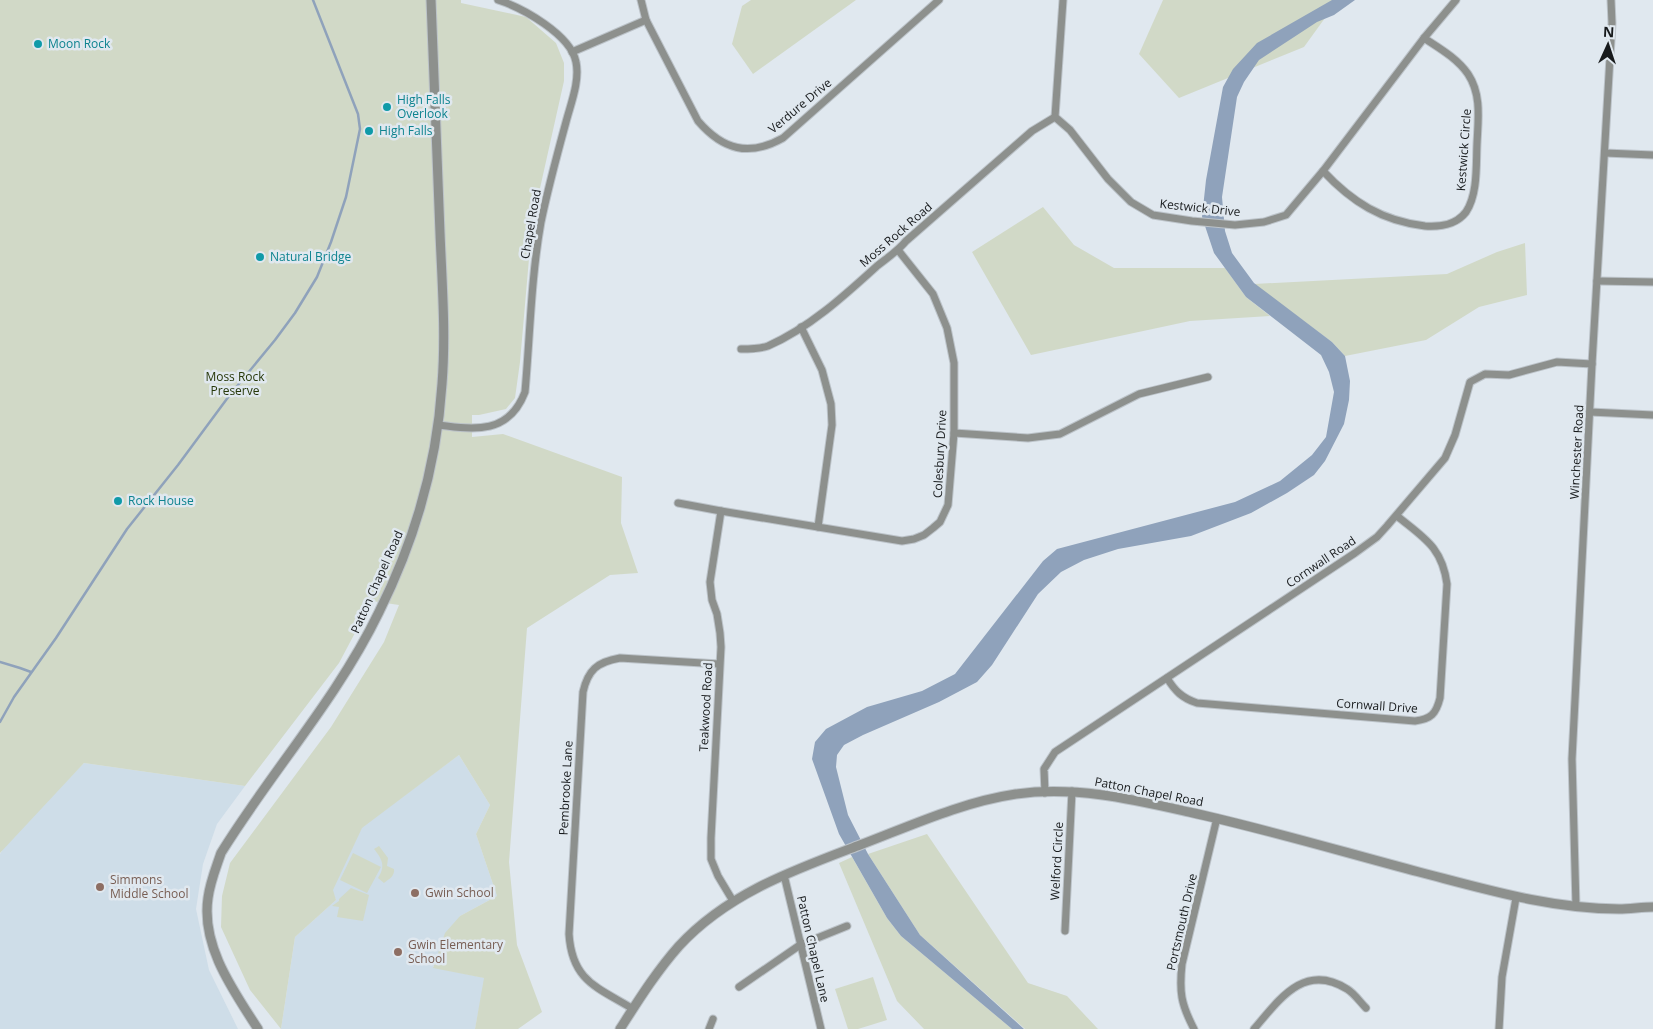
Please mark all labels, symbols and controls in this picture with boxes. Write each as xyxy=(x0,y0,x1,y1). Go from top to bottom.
north arrow xyxy=(1583,20,1633,70)
text: N xyxy=(1603,22,1615,41)
place label: Moon Rock xyxy=(48,35,111,52)
marker: Moon Rock xyxy=(32,38,44,50)
street label: Verdure Drive xyxy=(764,74,835,137)
place label: High Falls Overlook xyxy=(397,91,451,122)
marker: High Falls Overlook xyxy=(381,101,393,113)
street label: Kestwick Circle xyxy=(1452,108,1475,192)
place label: High Falls xyxy=(379,122,433,139)
marker: High Falls xyxy=(363,125,375,137)
street label: Chapel Road xyxy=(516,188,545,260)
street label: Kestwick Drive xyxy=(1159,195,1241,220)
street label: Moss Rock Road xyxy=(856,198,936,271)
place label: Natural Bridge xyxy=(270,248,352,265)
marker: Natural Bridge xyxy=(254,251,266,263)
park label: Moss Rock Preserve xyxy=(205,368,265,399)
street label: Winchester Road xyxy=(1566,404,1587,500)
street label: Colesbury Drive xyxy=(929,409,950,499)
place label: Rock House xyxy=(128,492,194,509)
marker: Rock House xyxy=(112,495,124,507)
street label: Patton Chapel Road xyxy=(346,528,407,636)
street label: Cornwall Road xyxy=(1282,532,1359,591)
street label: Teakwood Road xyxy=(695,662,716,752)
street label: Cornwall Drive xyxy=(1336,694,1419,717)
street label: Pembrooke Lane xyxy=(555,740,576,836)
street label: Patton Chapel Road xyxy=(1093,773,1205,810)
street label: Welford Circle xyxy=(1046,821,1067,901)
place label: Simmons Middle School xyxy=(110,871,189,902)
street label: Portsmouth Drive xyxy=(1162,871,1201,972)
marker: Simmons Middle School xyxy=(94,881,106,893)
place label: Gwin School xyxy=(425,884,494,901)
marker: Gwin School xyxy=(409,887,421,899)
street label: Patton Chapel Lane xyxy=(793,894,834,1004)
place label: Gwin Elementary School xyxy=(408,936,504,967)
marker: Gwin Elementary School xyxy=(392,946,404,958)

